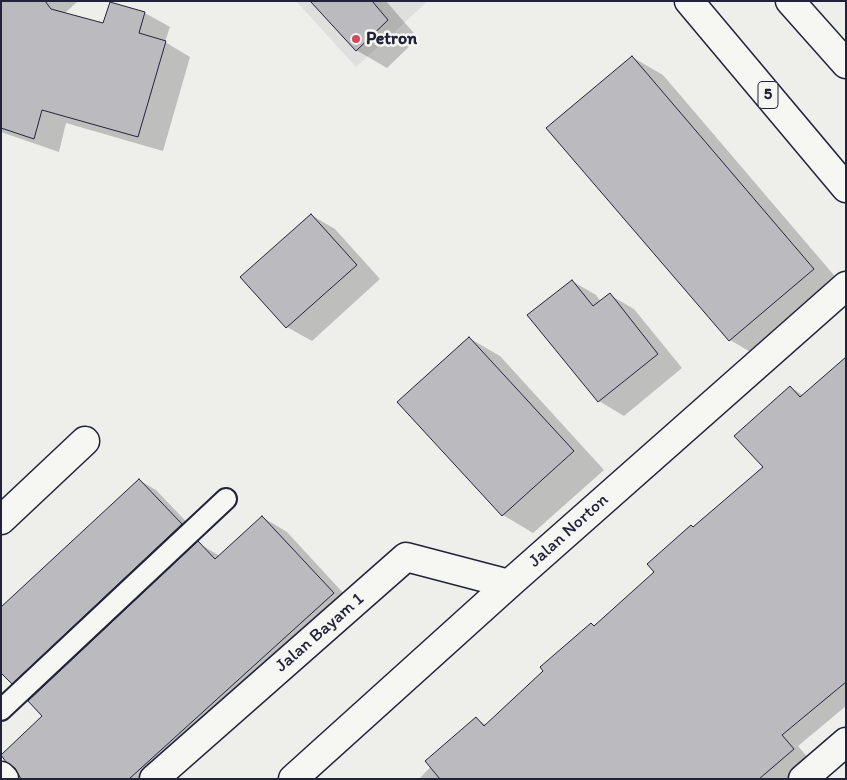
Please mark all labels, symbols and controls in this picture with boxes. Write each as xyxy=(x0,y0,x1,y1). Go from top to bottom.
place label: Petron xyxy=(366,28,417,50)
marker: Petron xyxy=(350,33,362,45)
road number: 5 xyxy=(758,82,778,108)
street label: Jalan Norton xyxy=(525,490,613,572)
street label: Jalan Bayam 1 xyxy=(271,589,369,677)

